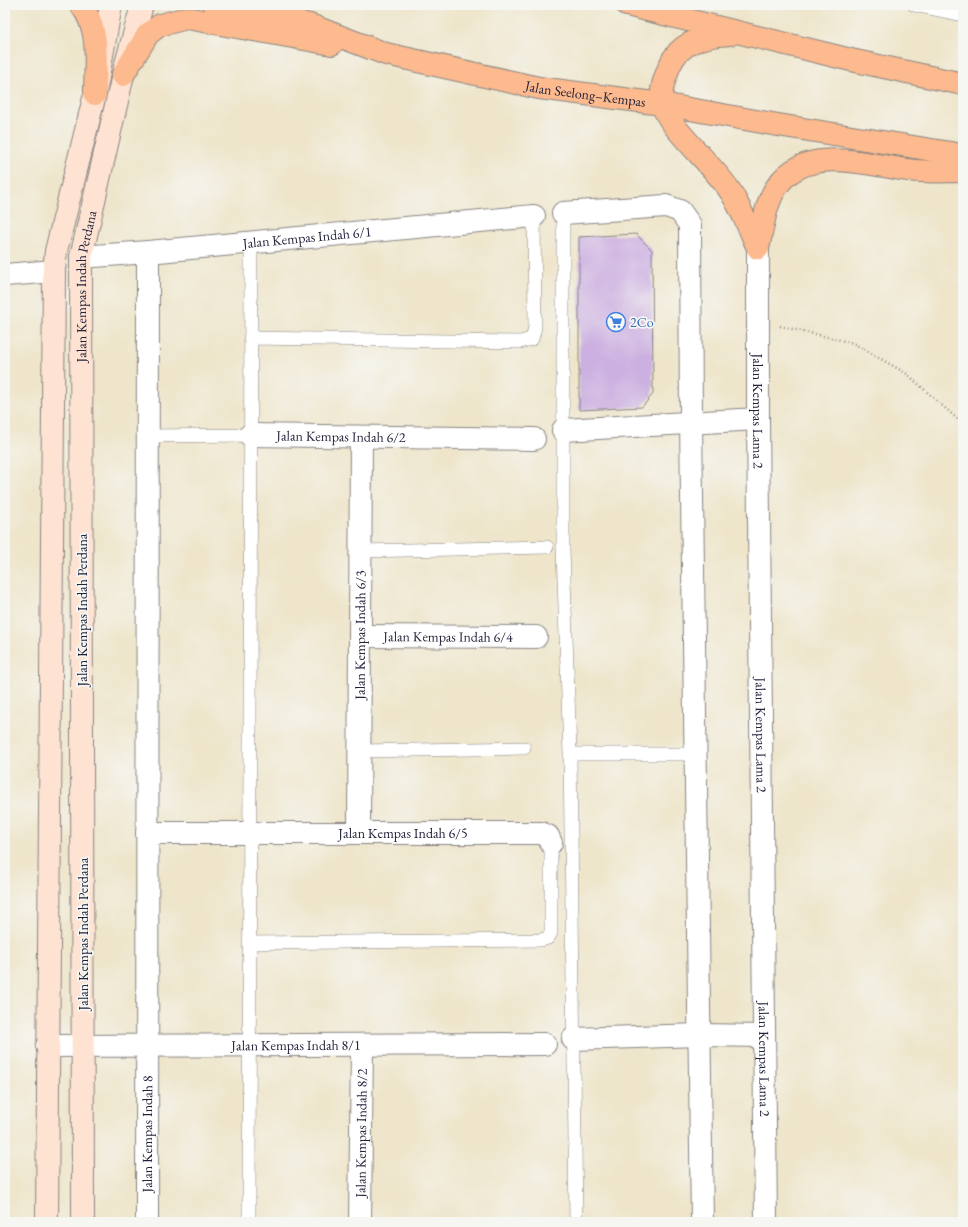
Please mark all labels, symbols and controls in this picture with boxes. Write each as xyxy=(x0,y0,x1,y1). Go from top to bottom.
street label: Jalan Seelong–Kempas xyxy=(523,76,647,111)
street label: Jalan Kempas Indah Perdana xyxy=(72,208,101,364)
street label: Jalan Kempas Indah 6/1 xyxy=(241,222,372,252)
supermarket icon: 2Co xyxy=(605,311,627,333)
place label: 2Co xyxy=(630,313,654,331)
street label: Jalan Kempas Lama 2 xyxy=(749,352,767,469)
street label: Jalan Kempas Indah 6/2 xyxy=(275,426,406,446)
street label: Jalan Kempas Indah Perdana xyxy=(73,533,91,687)
street label: Jalan Kempas Indah 6/3 xyxy=(351,570,369,701)
street label: Jalan Kempas Indah 6/4 xyxy=(382,627,513,646)
street label: Jalan Kempas Lama 2 xyxy=(752,676,771,793)
street label: Jalan Kempas Indah 6/5 xyxy=(337,824,468,842)
street label: Jalan Kempas Indah Perdana xyxy=(74,857,92,1011)
street label: Jalan Kempas Lama 2 xyxy=(755,1000,774,1117)
street label: Jalan Kempas Indah 8/1 xyxy=(230,1036,361,1054)
street label: Jalan Kempas Indah 8/2 xyxy=(351,1068,371,1199)
street label: Jalan Kempas Indah 8 xyxy=(138,1075,156,1194)

